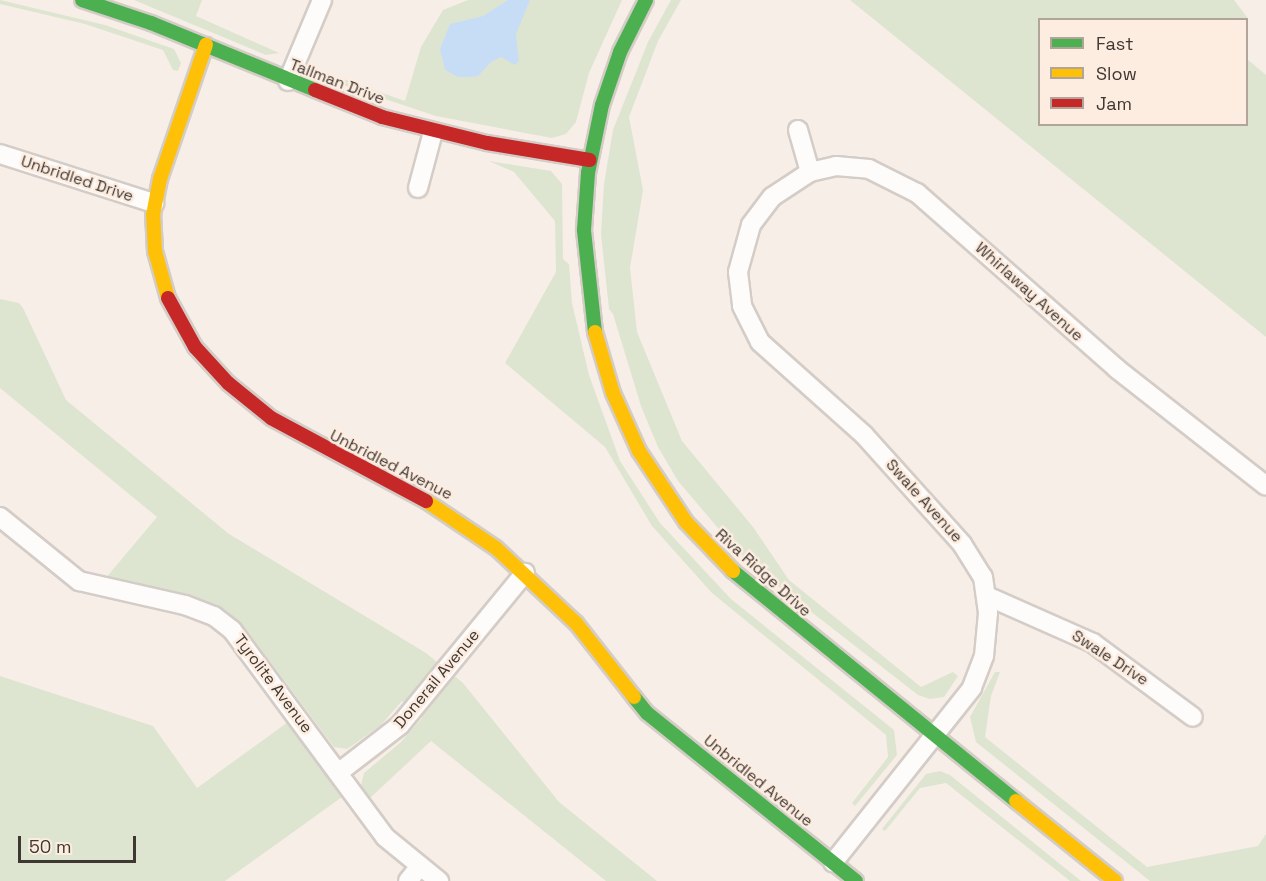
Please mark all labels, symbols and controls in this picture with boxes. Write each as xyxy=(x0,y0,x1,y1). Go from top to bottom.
legend xyxy=(1038,18,1248,126)
text: Fast xyxy=(1096,32,1133,55)
street label: Tallman Drive xyxy=(287,55,387,109)
text: Slow xyxy=(1096,62,1137,85)
text: Jam xyxy=(1096,92,1132,115)
street label: Unbridled Drive xyxy=(18,152,136,206)
street label: Whirlaway Avenue xyxy=(971,238,1087,346)
street label: Unbridled Avenue xyxy=(326,426,456,504)
street label: Swale Avenue xyxy=(882,455,966,547)
street label: Riva Ridge Drive xyxy=(711,525,815,621)
street label: Donerail Avenue xyxy=(390,626,484,732)
street label: Swale Drive xyxy=(1068,626,1152,690)
street label: Tyrolite Avenue xyxy=(230,631,316,737)
street label: Unbridled Avenue xyxy=(699,731,817,831)
scale bar xyxy=(21,824,140,862)
text: 50 m xyxy=(29,835,71,858)

